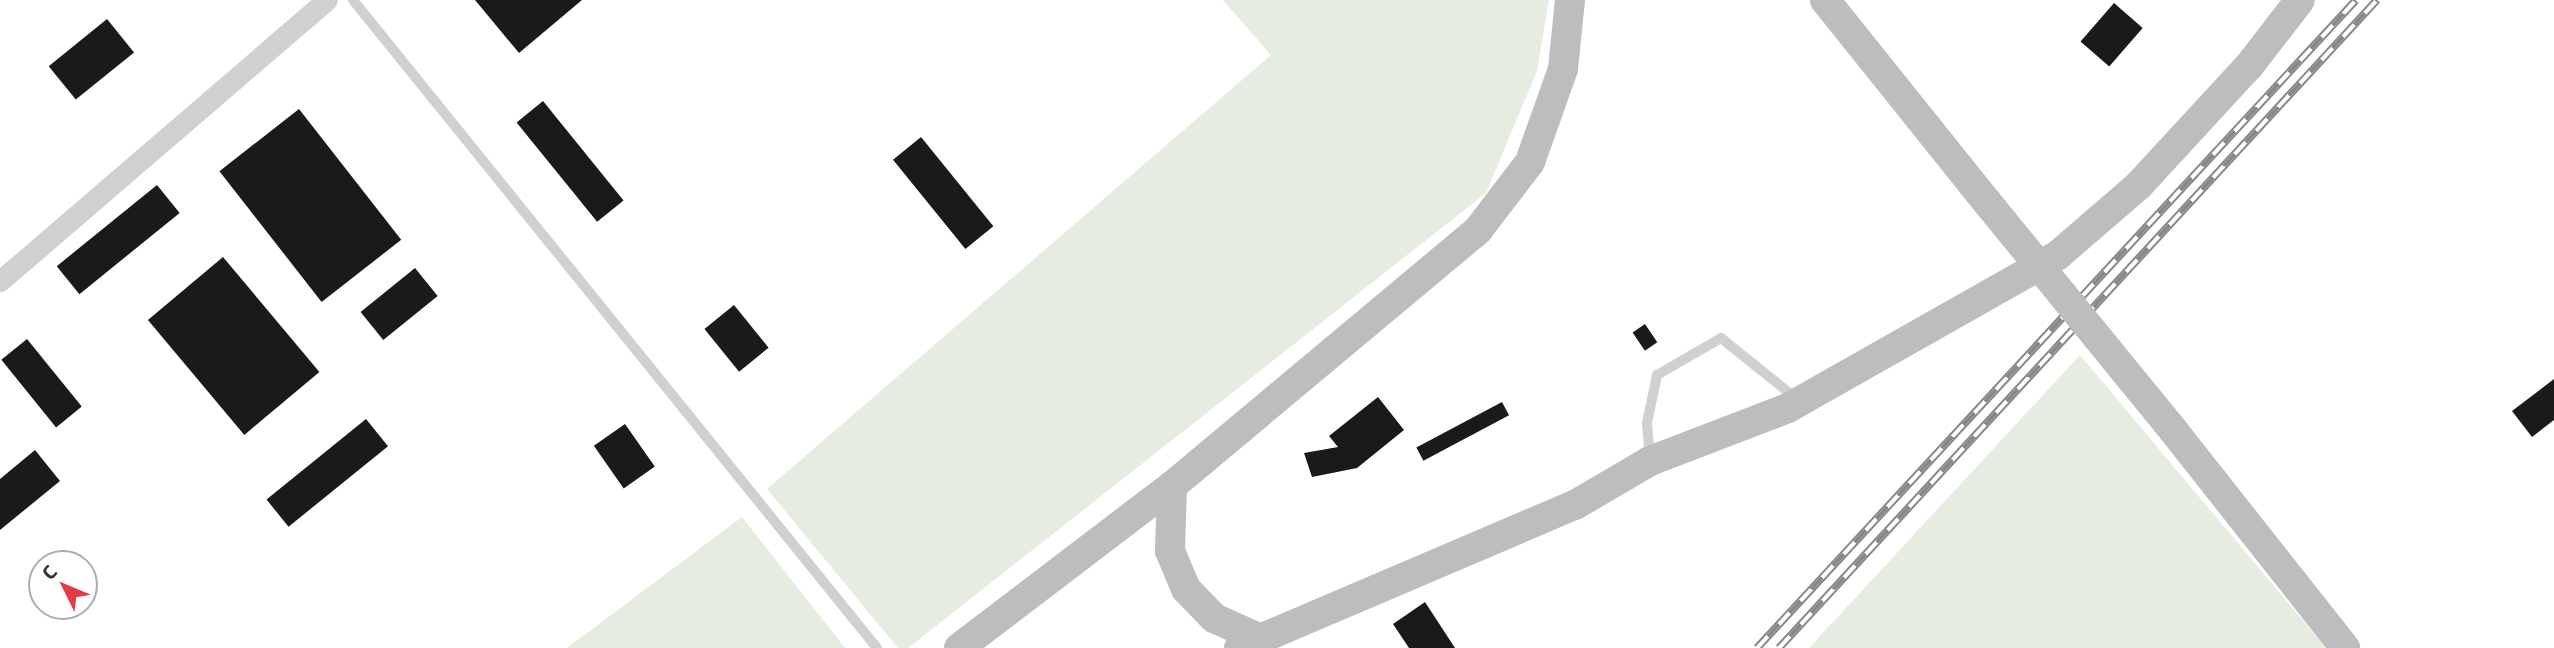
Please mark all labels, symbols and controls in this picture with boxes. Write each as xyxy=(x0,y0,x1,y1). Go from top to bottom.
north arrow xyxy=(28,550,98,620)
text: С xyxy=(37,560,61,584)

